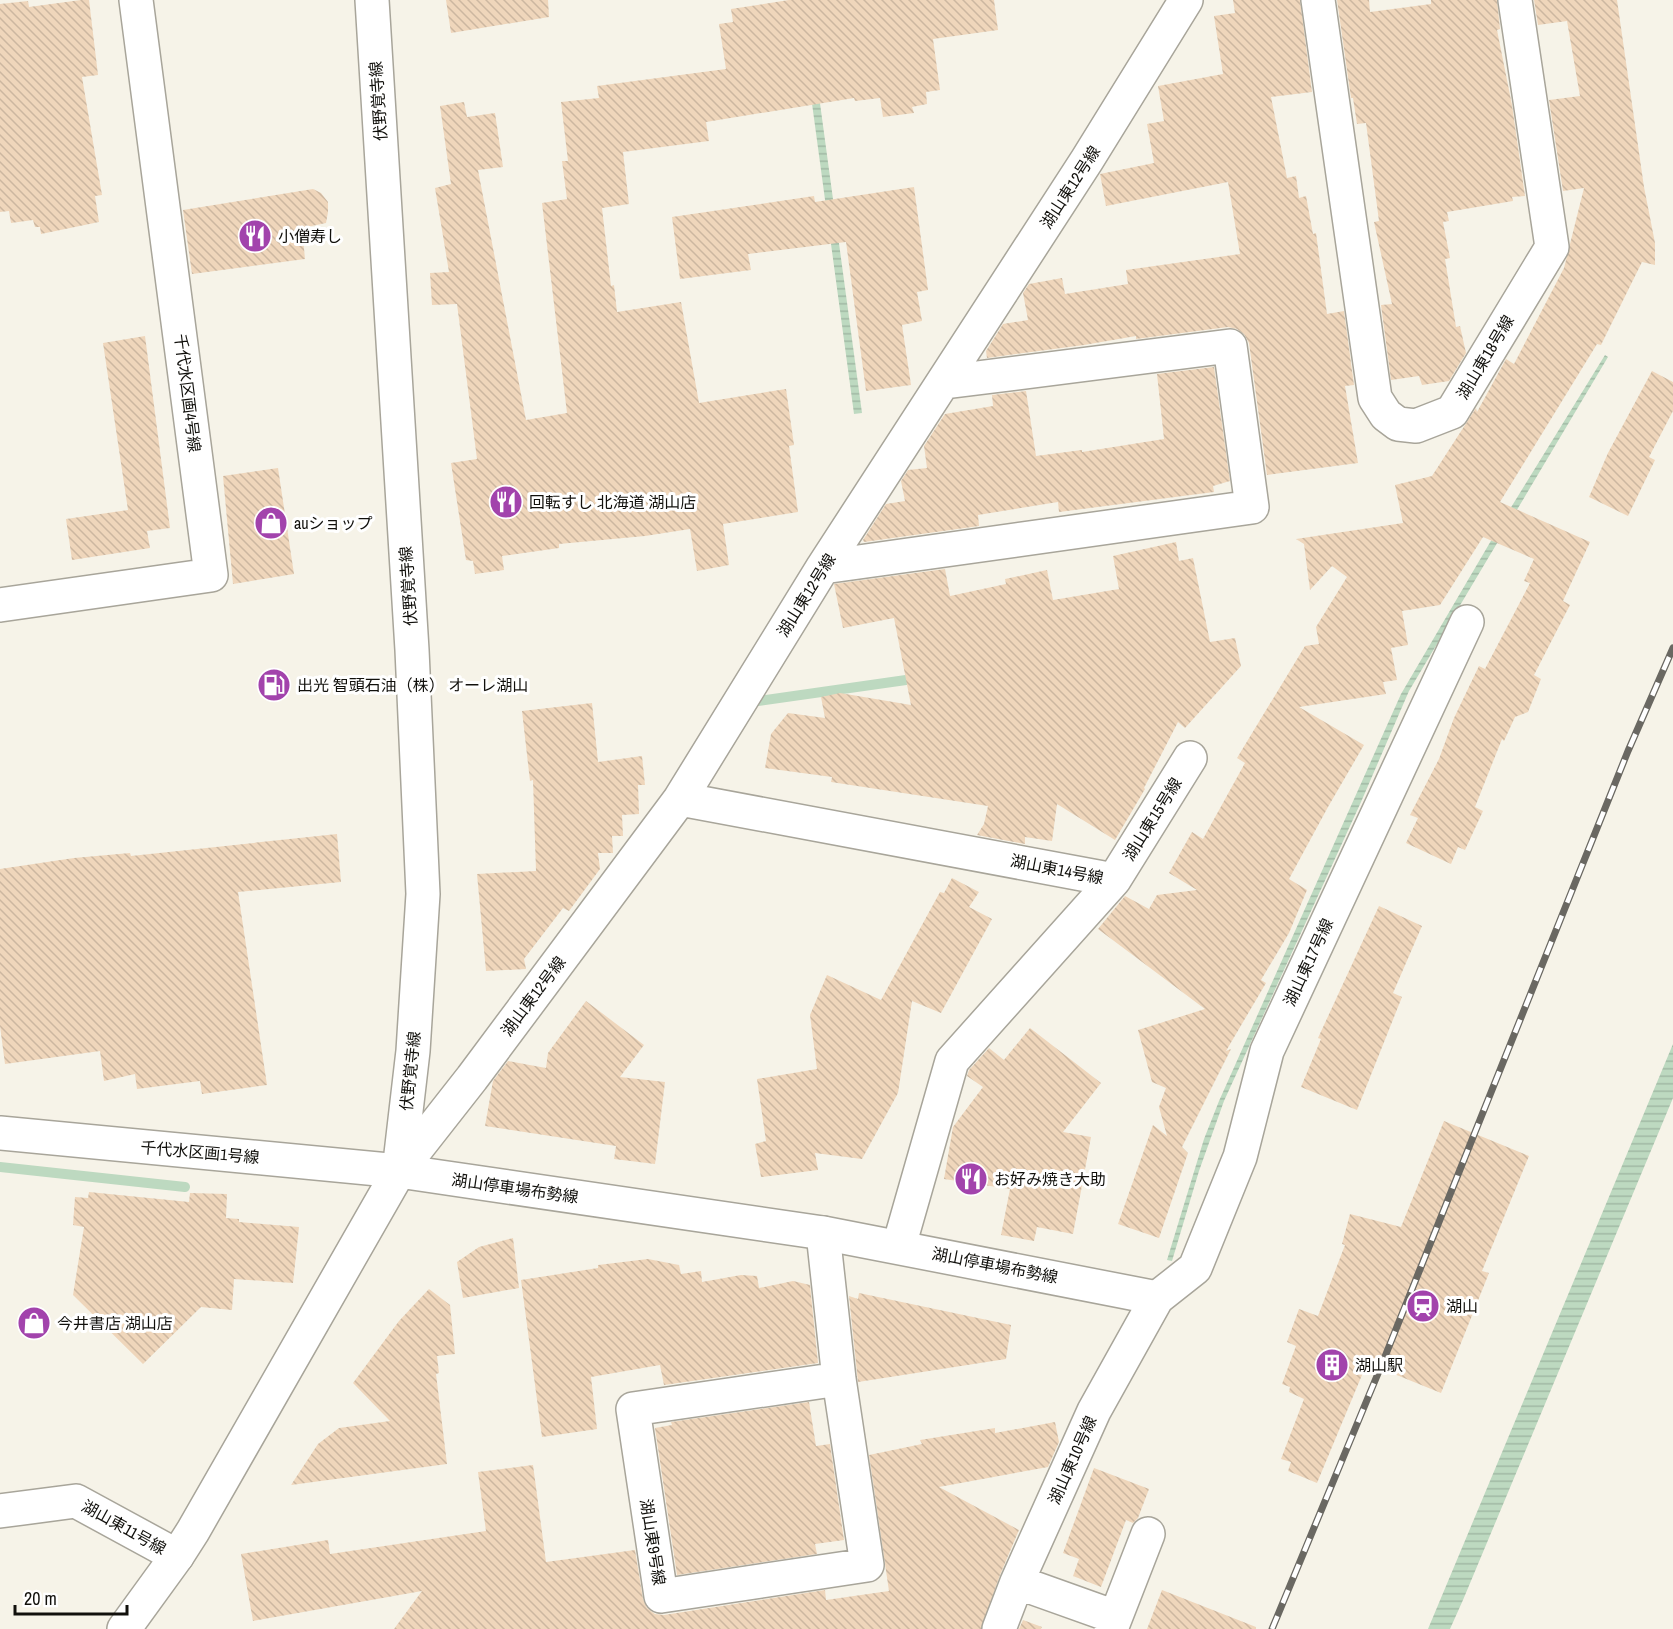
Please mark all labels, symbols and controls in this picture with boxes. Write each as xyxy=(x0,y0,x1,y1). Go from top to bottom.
street label: 伏野覚寺線 xyxy=(364,60,392,142)
street label: 湖山東12号線 xyxy=(1035,141,1105,233)
restaurant icon: 小僧寿し xyxy=(237,218,273,254)
place label: 小僧寿し xyxy=(278,225,342,247)
street label: 湖山東18号線 xyxy=(1451,311,1519,403)
street label: 千代水区画4号線 xyxy=(170,332,206,454)
restaurant icon: 回転すし 北海道 湖山店 xyxy=(488,484,524,520)
place label: 回転すし 北海道 湖山店 xyxy=(529,491,696,513)
shop icon: auショップ xyxy=(253,505,289,541)
place label: auショップ xyxy=(294,512,373,534)
street label: 伏野覚寺線 xyxy=(394,545,422,627)
street label: 湖山東12号線 xyxy=(772,549,840,641)
fuel station icon: 出光 智頭石油（株） オーレ湖山 xyxy=(256,667,292,703)
place label: 出光 智頭石油（株） オーレ湖山 xyxy=(297,674,528,696)
street label: 湖山東15号線 xyxy=(1118,773,1186,865)
street label: 湖山東14号線 xyxy=(1008,849,1106,889)
street label: 湖山東17号線 xyxy=(1278,914,1338,1010)
street label: 湖山東12号線 xyxy=(496,952,570,1040)
street label: 伏野覚寺線 xyxy=(395,1030,425,1112)
street label: 千代水区画1号線 xyxy=(140,1136,260,1168)
restaurant icon: お好み焼き大助 xyxy=(953,1161,989,1197)
street label: 湖山停車場布勢線 xyxy=(450,1168,580,1208)
place label: お好み焼き大助 xyxy=(994,1168,1106,1190)
street label: 湖山停車場布勢線 xyxy=(930,1242,1060,1288)
station icon: 湖山 xyxy=(1405,1288,1441,1324)
place label: 湖山 xyxy=(1446,1295,1478,1317)
shop icon: 今井書店 湖山店 xyxy=(16,1305,52,1341)
place label: 今井書店 湖山店 xyxy=(57,1312,173,1334)
building icon: 湖山駅 xyxy=(1314,1347,1350,1383)
place label: 湖山駅 xyxy=(1355,1354,1403,1376)
street label: 湖山東10号線 xyxy=(1043,1412,1101,1508)
street label: 湖山東11号線 xyxy=(78,1495,170,1559)
street label: 湖山東9号線 xyxy=(635,1497,671,1587)
scale bar xyxy=(15,1578,128,1616)
text: 20 m xyxy=(24,1586,57,1611)

